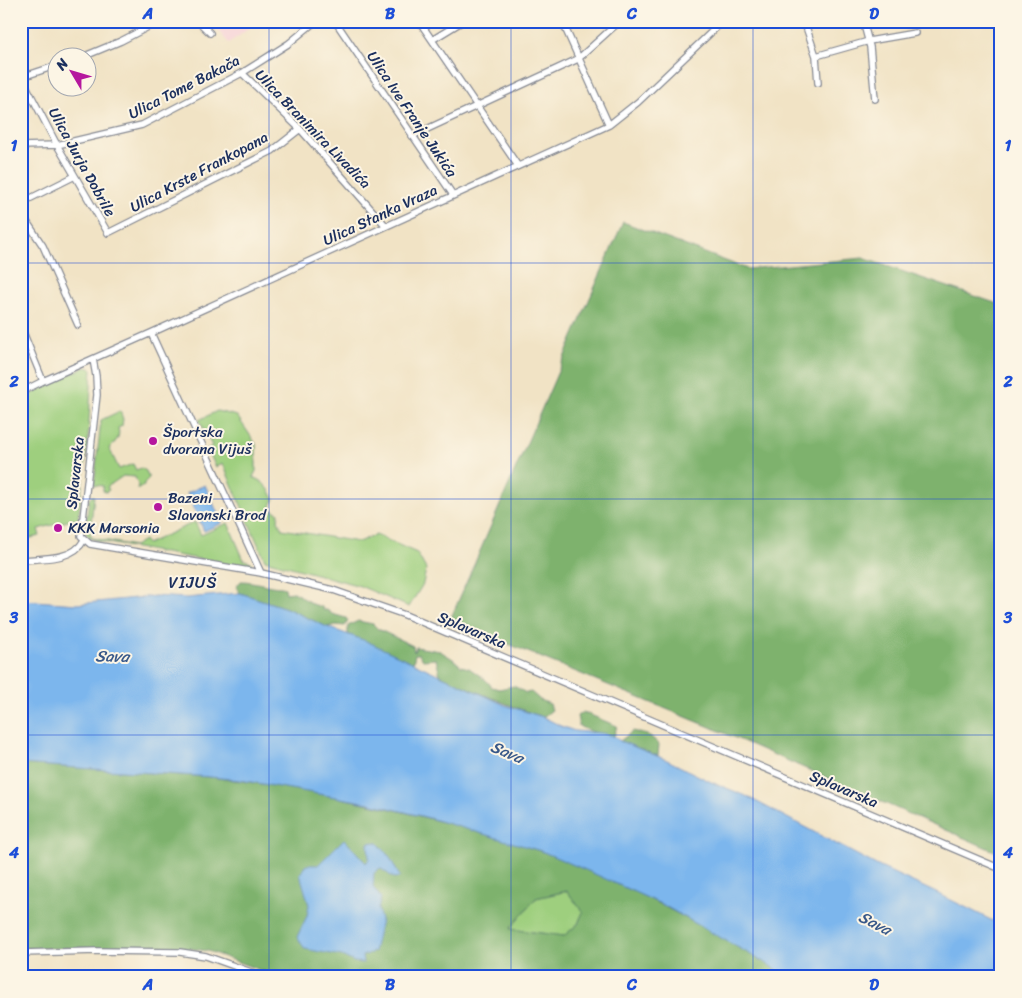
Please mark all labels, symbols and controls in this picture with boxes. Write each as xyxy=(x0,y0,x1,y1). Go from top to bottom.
text: A xyxy=(142,0,153,28)
text: B xyxy=(385,0,396,28)
text: C xyxy=(626,0,638,28)
text: D xyxy=(869,0,879,28)
street label: Ulica Ive Franje Jukića xyxy=(360,45,464,183)
street label: Ulica Tome Bakača xyxy=(124,47,245,126)
north arrow xyxy=(48,48,98,98)
text: N xyxy=(49,53,75,77)
street label: Ulica Branimira Livadića xyxy=(249,63,378,195)
street label: Ulica Jurja Dobrile xyxy=(41,102,123,222)
street label: Ulica Krste Frankopana xyxy=(125,124,273,220)
text: 1 xyxy=(11,131,18,160)
text: 1 xyxy=(1005,131,1012,160)
street label: Ulica Stanka Vraza xyxy=(318,177,442,253)
text: 2 xyxy=(8,367,19,396)
text: 2 xyxy=(1002,367,1013,396)
place label: Športska dvorana Vijuš xyxy=(163,419,253,462)
street label: Splavarska xyxy=(58,435,92,510)
marker: Športska dvorana Vijuš xyxy=(147,435,159,447)
place label: Bazeni Slavonski Brod xyxy=(168,485,267,528)
marker: Bazeni Slavonski Brod xyxy=(152,501,164,513)
place label: KKK Marsonia xyxy=(68,515,160,541)
marker: KKK Marsonia xyxy=(52,522,64,534)
district label: VIJUŠ xyxy=(169,568,217,597)
text: 3 xyxy=(9,603,19,632)
text: 3 xyxy=(1003,603,1013,632)
street label: Splavarska xyxy=(434,604,511,656)
water label: Sava xyxy=(95,641,131,671)
water label: Sava xyxy=(486,732,530,773)
street label: Splavarska xyxy=(806,763,883,815)
text: 4 xyxy=(8,838,19,867)
text: 4 xyxy=(1002,838,1013,867)
water label: Sava xyxy=(853,902,898,944)
text: A xyxy=(142,970,153,998)
text: B xyxy=(385,970,396,998)
text: C xyxy=(626,970,638,998)
text: D xyxy=(869,970,879,998)

